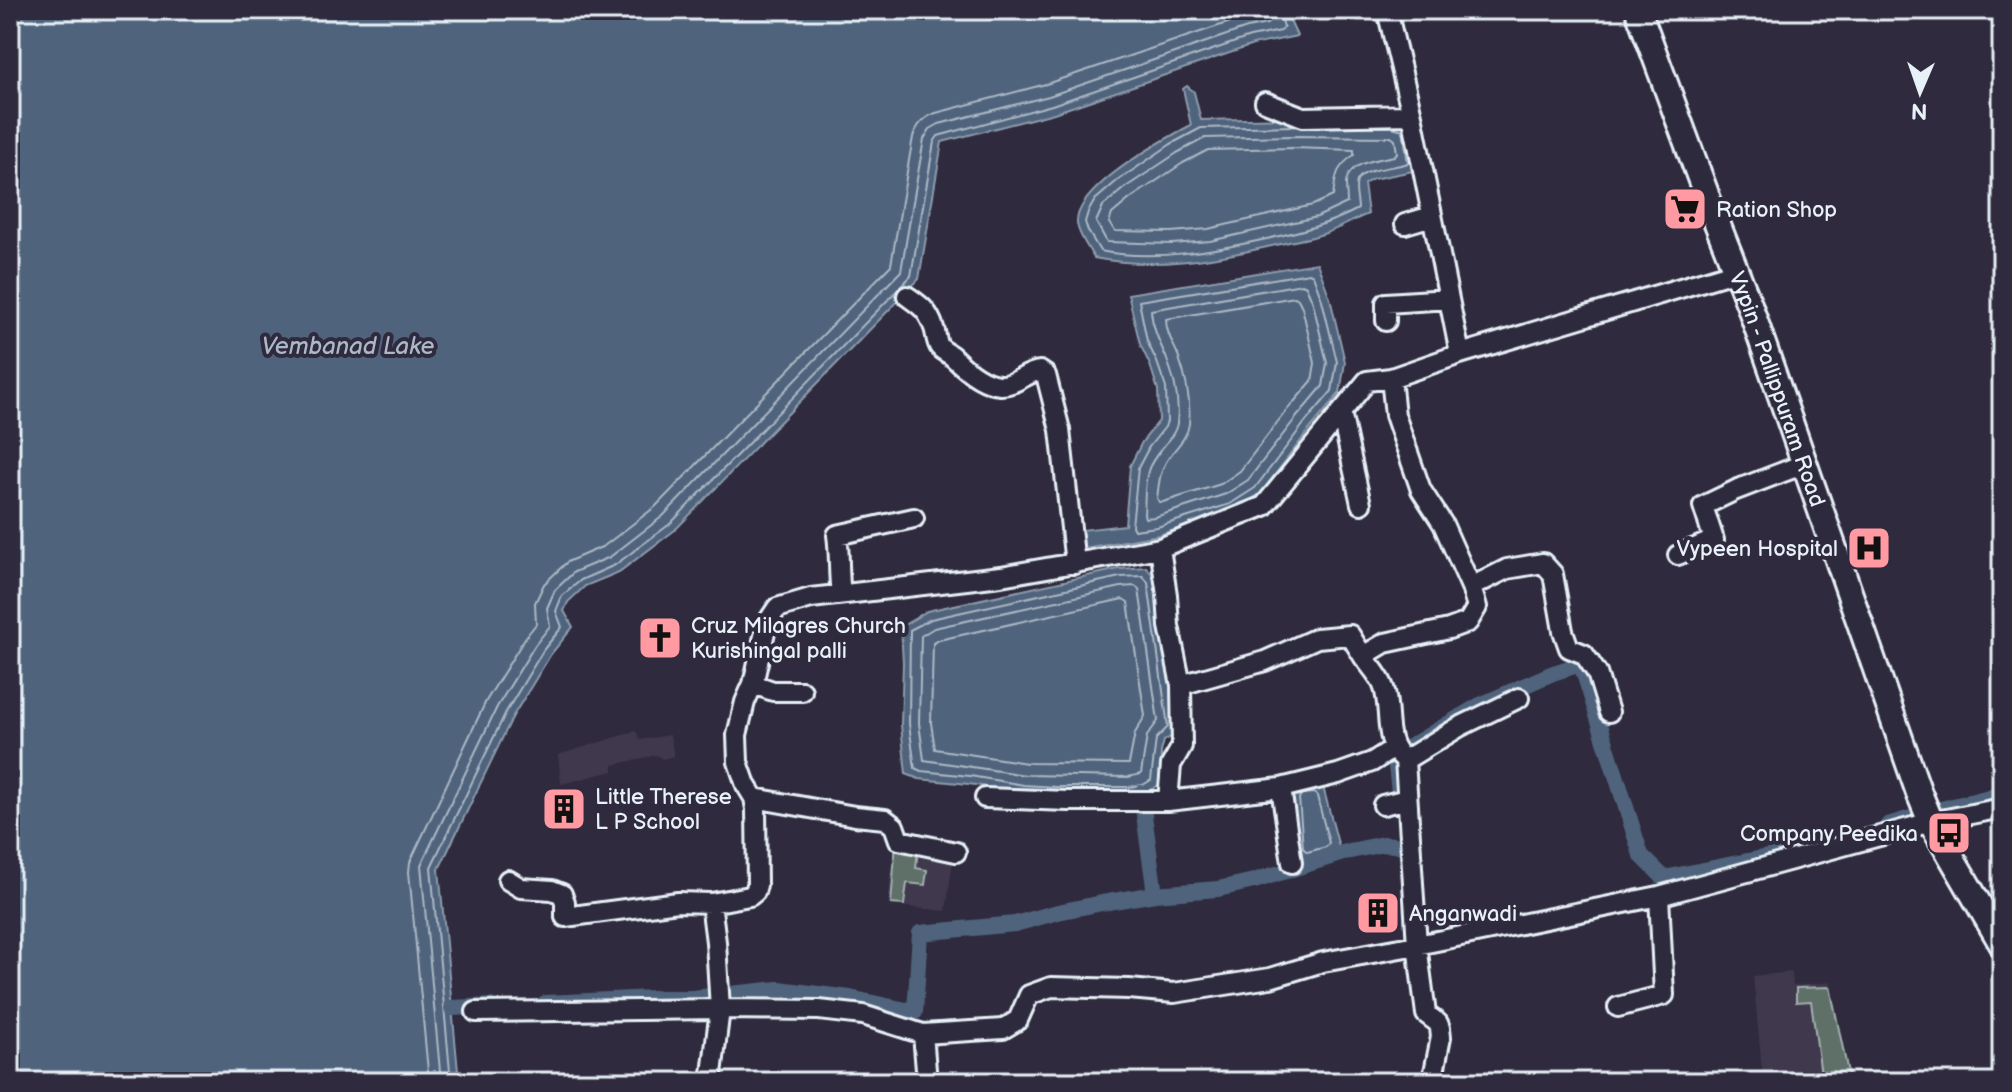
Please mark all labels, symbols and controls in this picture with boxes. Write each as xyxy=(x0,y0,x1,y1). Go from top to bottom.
north arrow xyxy=(1880,52,1960,132)
text: N xyxy=(1911,97,1928,124)
supermarket icon: Ration Shop xyxy=(1661,185,1709,233)
place label: Ration Shop xyxy=(1716,197,1837,224)
street label: Vypin - Pallippuram Road xyxy=(1723,268,1830,511)
water label: Vembanad Lake xyxy=(261,332,435,361)
hospital icon: Vypeen Hospital xyxy=(1845,524,1893,572)
place label: Vypeen Hospital xyxy=(1676,536,1838,563)
place label: Cruz Milagres Church Kurishingal palli xyxy=(691,613,906,665)
church icon: Cruz Milagres Church Kurishingal palli xyxy=(636,614,684,662)
place label: Little Therese L P School xyxy=(595,784,732,836)
building icon: Little Therese L P School xyxy=(540,785,588,833)
bus stop icon: Company Peedika xyxy=(1925,809,1973,857)
place label: Company Peedika xyxy=(1740,821,1918,848)
building icon: Anganwadi xyxy=(1354,889,1402,937)
place label: Anganwadi xyxy=(1409,901,1517,928)

